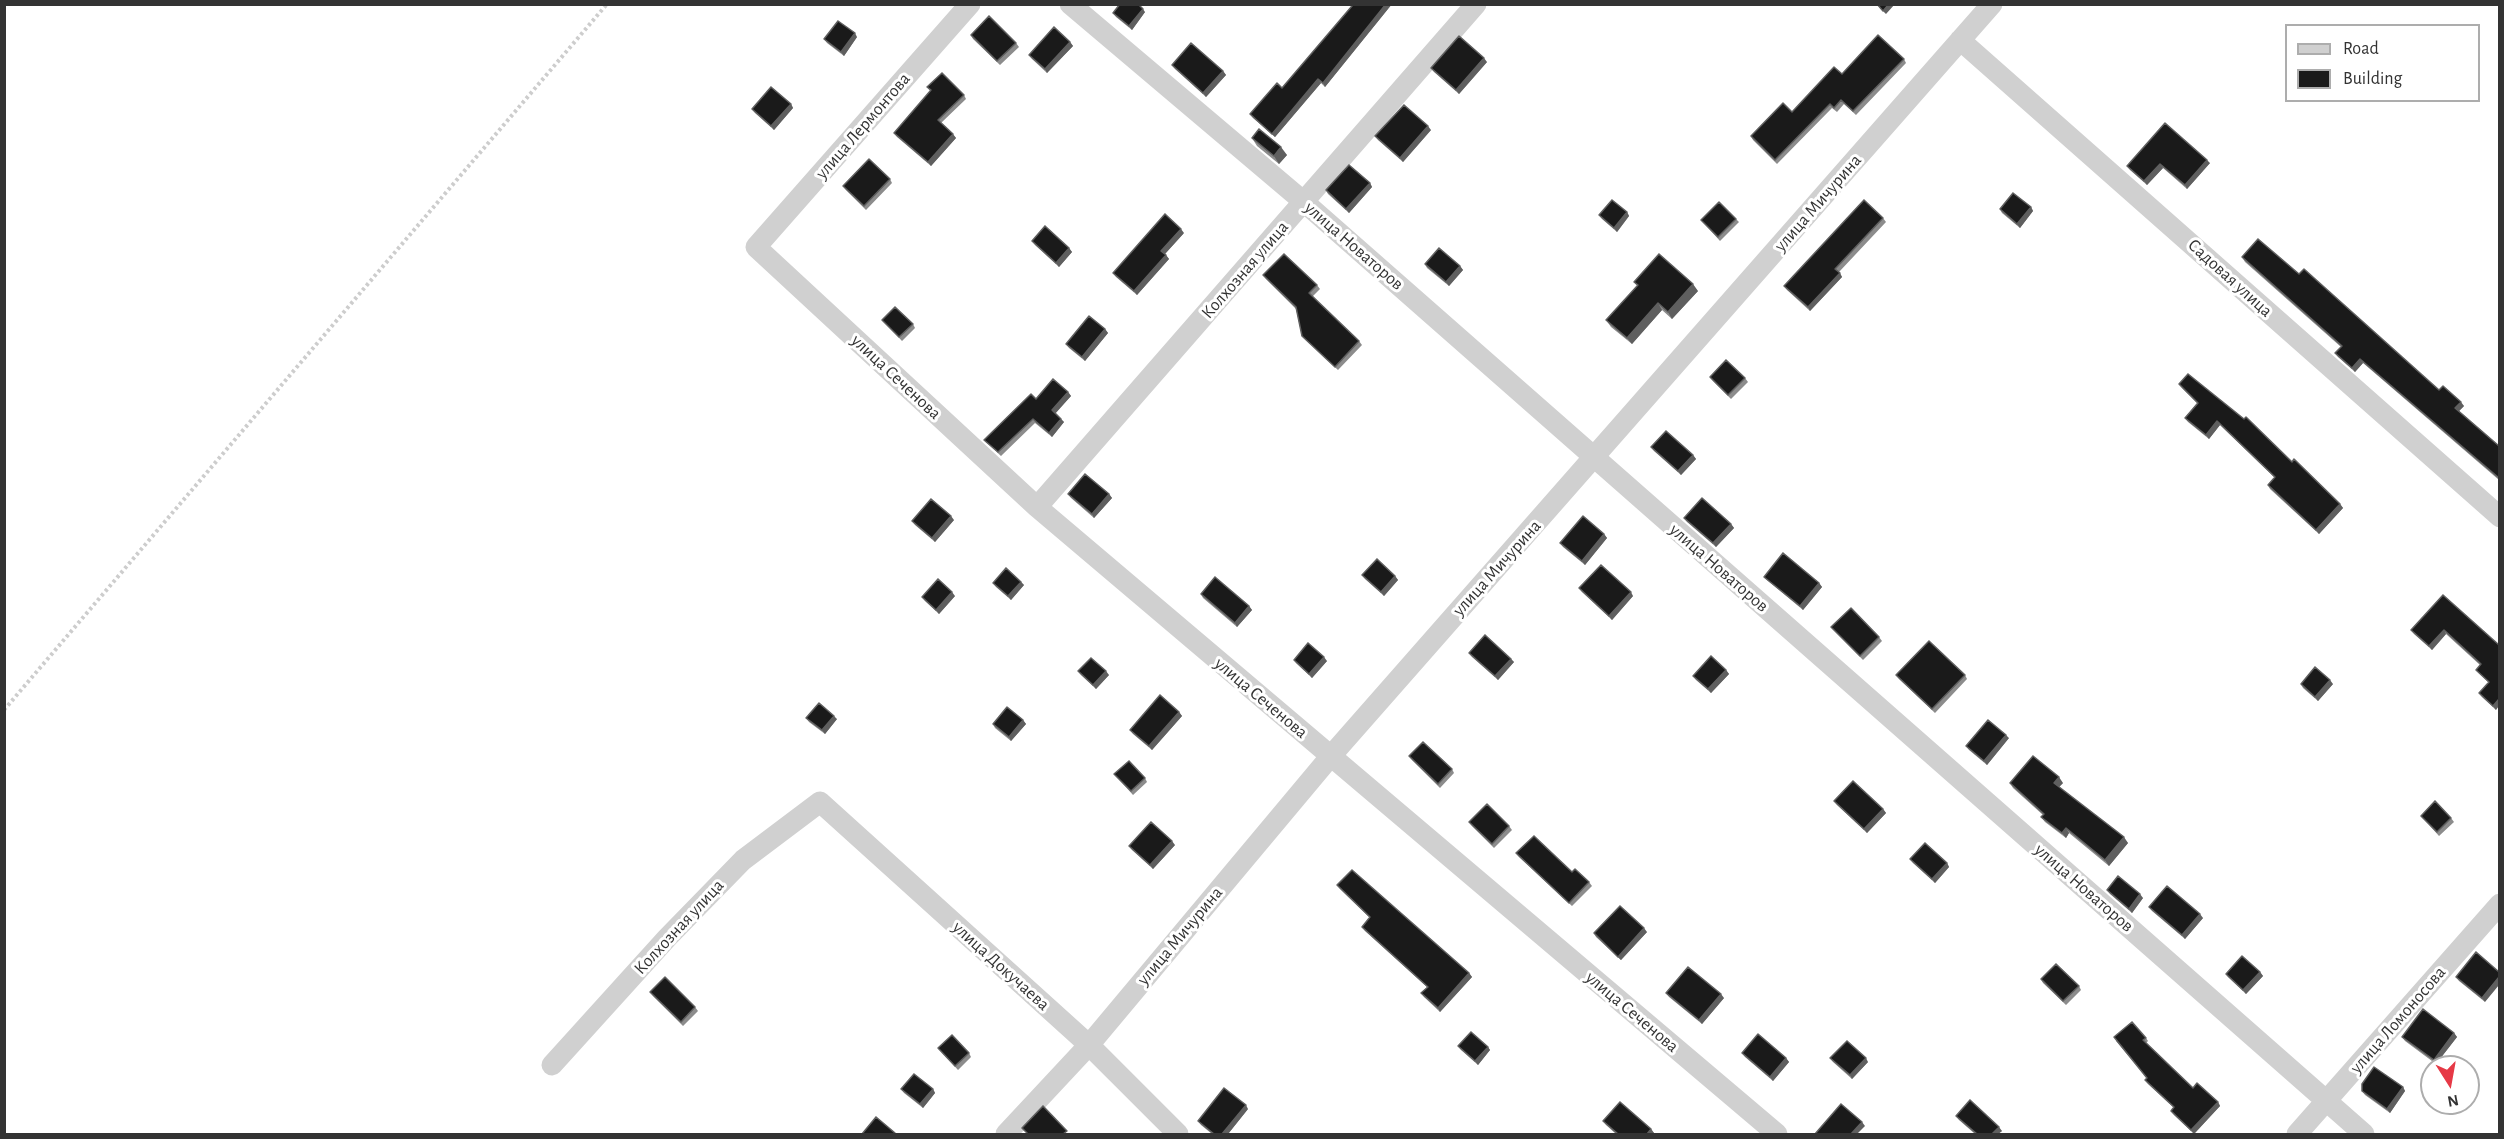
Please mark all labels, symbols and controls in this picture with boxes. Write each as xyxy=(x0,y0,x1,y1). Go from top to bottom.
legend xyxy=(2285,24,2480,102)
text: Road xyxy=(2343,40,2379,58)
street label: улица Лермонтова xyxy=(811,68,915,184)
text: Building xyxy=(2343,70,2402,88)
street label: улица Мичурина xyxy=(1770,150,1866,256)
street label: улица Новаторов xyxy=(1300,197,1408,295)
street label: Колхозная улица xyxy=(1197,217,1293,323)
street label: Садовая улица xyxy=(2183,234,2277,322)
street label: улица Сеченова xyxy=(847,330,945,424)
street label: улица Мичурина xyxy=(1448,515,1546,621)
street label: улица Новаторов xyxy=(1665,519,1773,617)
street label: улица Сеченова xyxy=(1210,653,1312,743)
street label: улица Новаторов xyxy=(2030,839,2138,937)
street label: Колхозная улица xyxy=(629,875,729,979)
street label: улица Мичурина xyxy=(1133,882,1227,990)
street label: улица Докучаева xyxy=(948,917,1054,1015)
street label: улица Ломоносова xyxy=(2346,962,2450,1078)
street label: улица Сеченова xyxy=(1581,967,1683,1057)
north arrow xyxy=(2420,1055,2480,1115)
text: N xyxy=(2446,1092,2460,1110)

